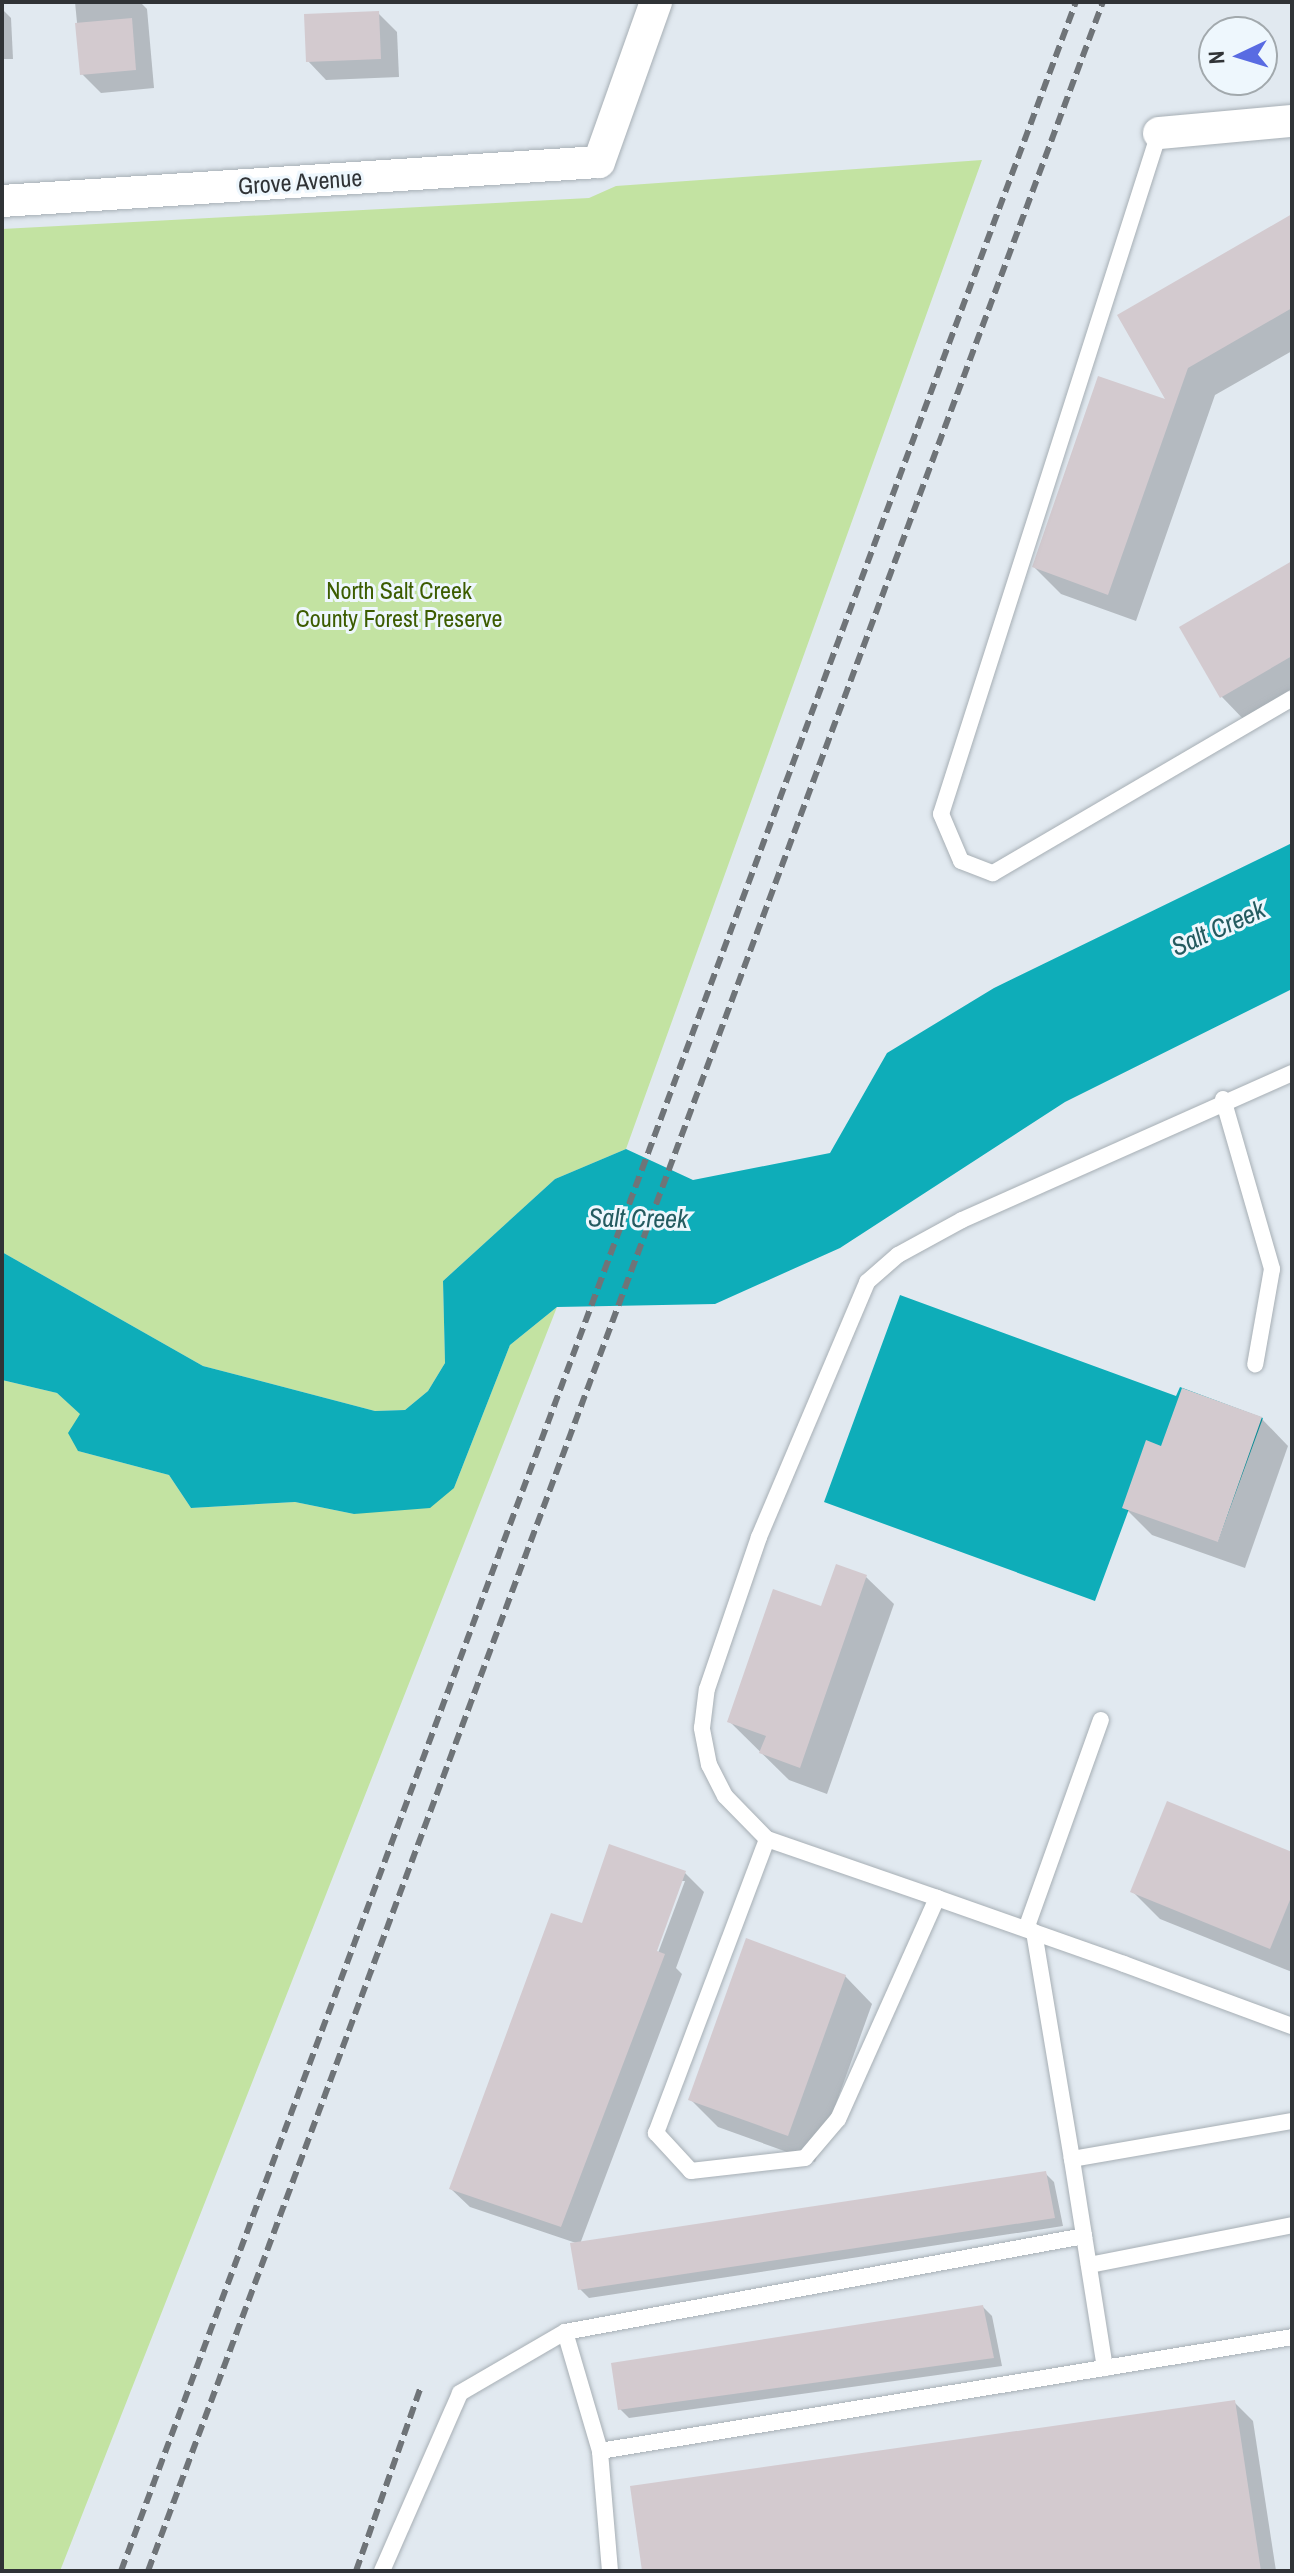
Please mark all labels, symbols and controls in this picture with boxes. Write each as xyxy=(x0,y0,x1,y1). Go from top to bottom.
north arrow xyxy=(1198,16,1278,96)
text: N xyxy=(1201,50,1231,65)
street label: Grove Avenue xyxy=(236,163,364,201)
park label: North Salt Creek County Forest Preserve xyxy=(296,577,502,633)
water label: Salt Creek xyxy=(1166,894,1270,962)
water label: Salt Creek xyxy=(588,1202,688,1234)

